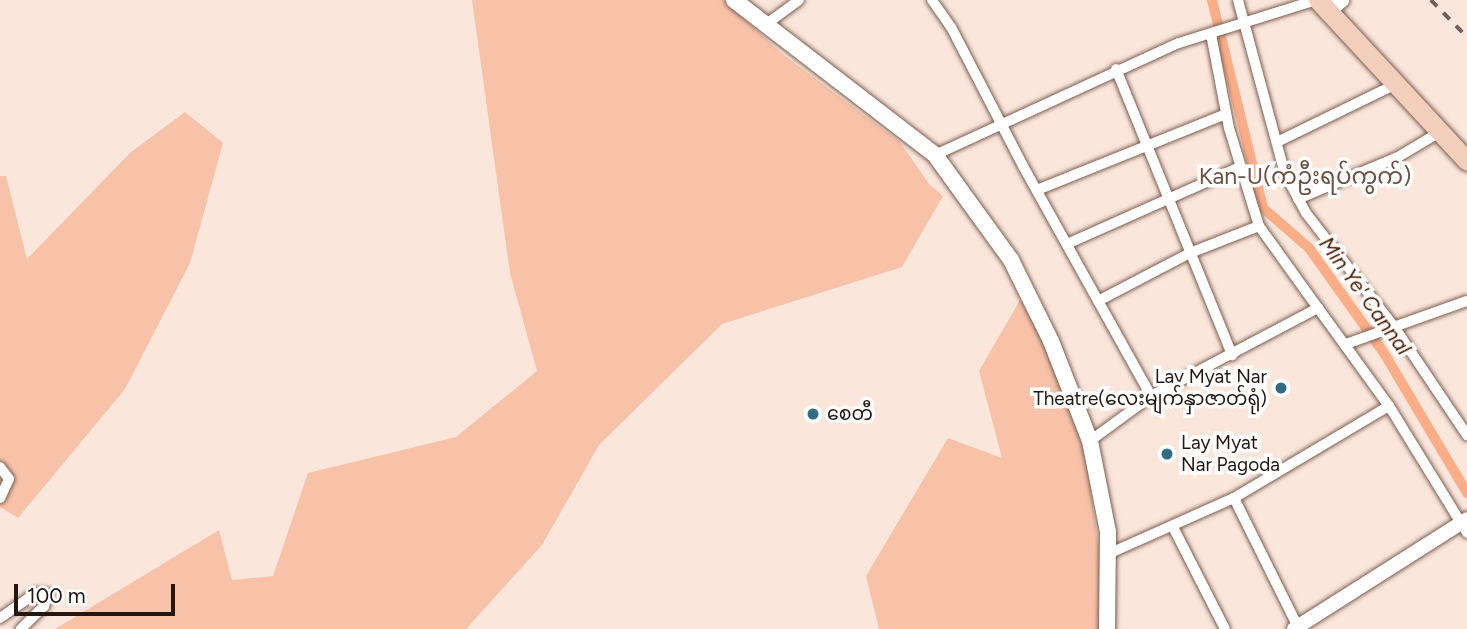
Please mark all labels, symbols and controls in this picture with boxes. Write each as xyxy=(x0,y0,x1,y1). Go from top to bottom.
district label: Kan-U(ကံဦးရပ်ကွက်) xyxy=(1199,162,1411,190)
water label: Min Ye' Cannal xyxy=(1314,232,1416,360)
place label: Lay Myat Nar Theatre(လေးမျက်နှာဇာတ်ရုံ) xyxy=(1033,366,1267,410)
marker: Lay Myat Nar Theatre(လေးမျက်နှာဇာတ်ရုံ) xyxy=(1273,380,1289,396)
place label: စေတီ xyxy=(827,403,873,425)
marker: စေတီ xyxy=(805,406,821,422)
place label: Lay Myat Nar Pagoda xyxy=(1181,432,1280,476)
marker: Lay Myat Nar Pagoda xyxy=(1159,446,1175,462)
scale bar xyxy=(18,570,178,614)
text: 100 m xyxy=(27,583,86,608)

